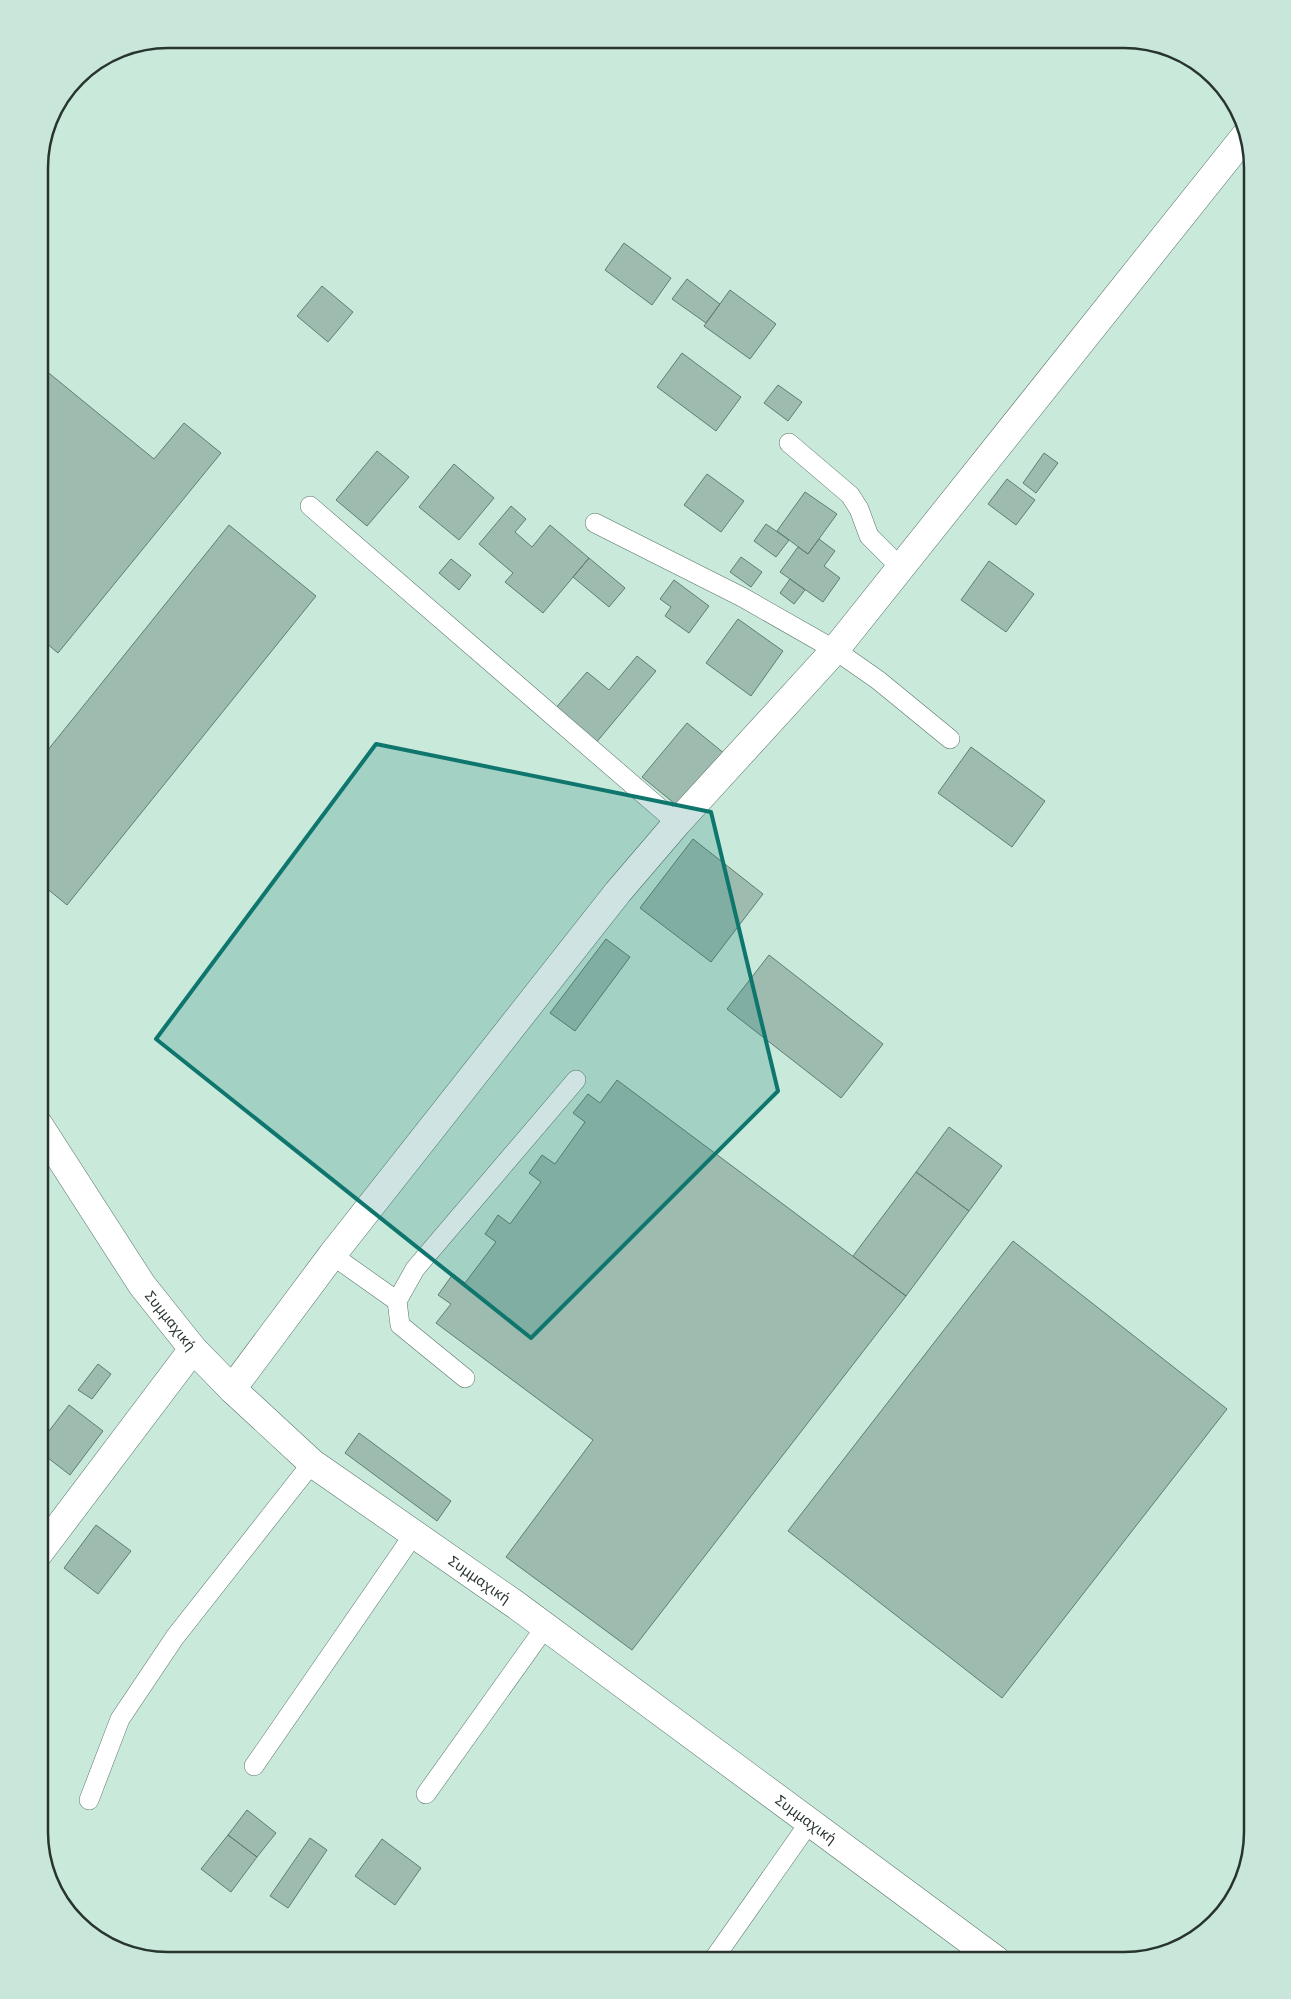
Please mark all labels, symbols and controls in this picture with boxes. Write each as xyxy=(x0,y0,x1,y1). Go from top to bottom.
street label: Συμμαχική xyxy=(141,1287,201,1354)
street label: Συμμαχική xyxy=(445,1551,514,1607)
street label: Συμμαχική xyxy=(772,1790,840,1848)

